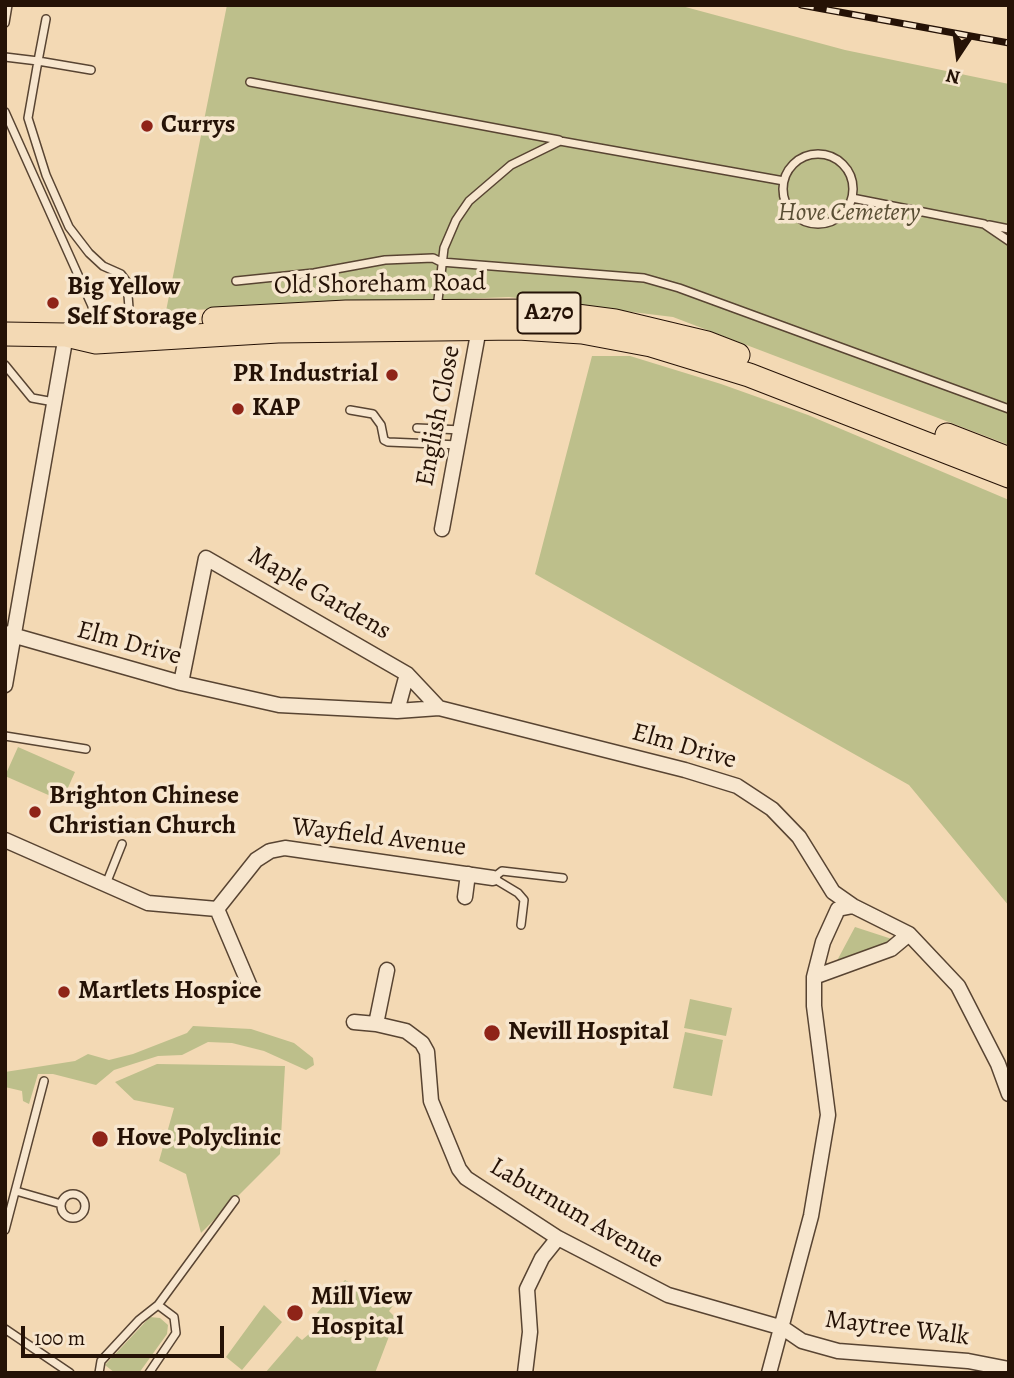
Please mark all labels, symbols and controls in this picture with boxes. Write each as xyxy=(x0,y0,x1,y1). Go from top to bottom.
north arrow xyxy=(923,21,993,91)
text: N xyxy=(944,62,963,91)
place label: Currys xyxy=(161,110,235,142)
marker: Currys xyxy=(139,118,155,134)
park label: Hove Cemetery xyxy=(778,198,920,230)
street label: Old Shoreham Road xyxy=(274,268,486,302)
place label: Big Yellow Self Storage xyxy=(67,272,197,334)
road number: A270 xyxy=(518,292,580,334)
marker: Big Yellow Self Storage xyxy=(45,295,61,311)
street label: English Close xyxy=(410,343,468,489)
place label: PR Industrial xyxy=(233,359,378,391)
marker: PR Industrial xyxy=(384,367,400,383)
place label: KAP xyxy=(252,393,300,425)
marker: KAP xyxy=(230,401,246,417)
street label: Maple Gardens xyxy=(242,541,396,647)
street label: Elm Drive xyxy=(73,615,185,673)
street label: Elm Drive xyxy=(628,717,740,777)
place label: Brighton Chinese Christian Church xyxy=(49,781,239,842)
marker: Brighton Chinese Christian Church xyxy=(27,804,43,820)
street label: Wayfield Avenue xyxy=(290,812,468,864)
place label: Martlets Hospice xyxy=(78,976,261,1008)
marker: Martlets Hospice xyxy=(56,984,72,1000)
place label: Nevill Hospital xyxy=(508,1017,669,1049)
marker: Nevill Hospital xyxy=(482,1023,502,1043)
place label: Hove Polyclinic xyxy=(116,1123,281,1155)
marker: Hove Polyclinic xyxy=(90,1129,110,1149)
street label: Laburnum Avenue xyxy=(484,1152,668,1276)
place label: Mill View Hospital xyxy=(311,1282,412,1344)
marker: Mill View Hospital xyxy=(285,1303,305,1323)
street label: Maytree Walk xyxy=(823,1305,971,1353)
scale bar xyxy=(24,1312,228,1356)
text: 100 m xyxy=(34,1324,85,1352)

